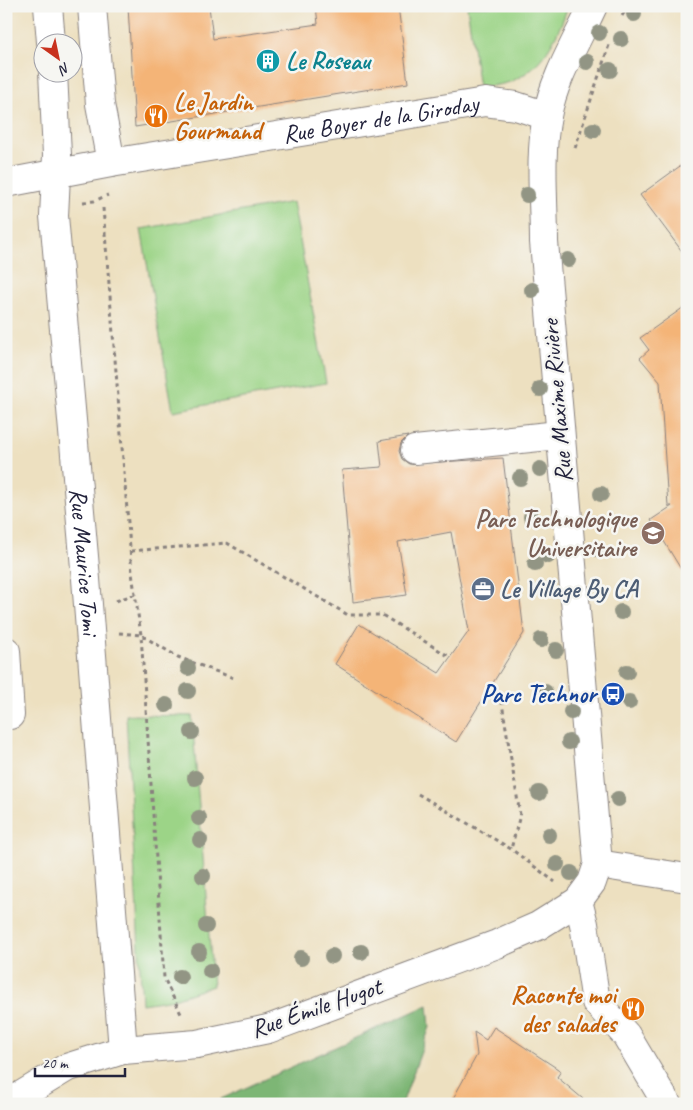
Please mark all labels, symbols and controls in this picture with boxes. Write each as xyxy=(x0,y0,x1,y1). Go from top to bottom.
north arrow xyxy=(32,32,82,82)
place label: Le Roseau xyxy=(286,45,373,77)
building icon: Le Roseau xyxy=(255,48,281,74)
text: N xyxy=(55,59,73,79)
place label: Le Jardin Gourmand xyxy=(174,86,265,147)
street label: Rue Boyer de la Giroday xyxy=(280,87,483,151)
restaurant icon: Le Jardin Gourmand xyxy=(143,103,169,129)
street label: Rue Maxime Rivière xyxy=(534,316,580,484)
street label: Rue Maurice Tomi xyxy=(62,487,107,639)
place label: Parc Technologique Universitaire xyxy=(475,503,639,564)
school or university icon: Parc Technologique Universitaire xyxy=(640,520,666,546)
place label: Le Village By CA xyxy=(500,573,640,605)
office icon: Le Village By CA xyxy=(470,576,496,602)
place label: Parc Technor xyxy=(481,678,599,710)
bus stop icon: Parc Technor xyxy=(600,681,626,707)
street label: Rue Émile Hugot xyxy=(246,970,388,1045)
place label: Raconte moi des salades xyxy=(511,979,619,1040)
restaurant icon: Raconte moi des salades xyxy=(620,996,646,1022)
scale bar xyxy=(35,1045,125,1077)
text: 20 m xyxy=(42,1054,69,1073)

